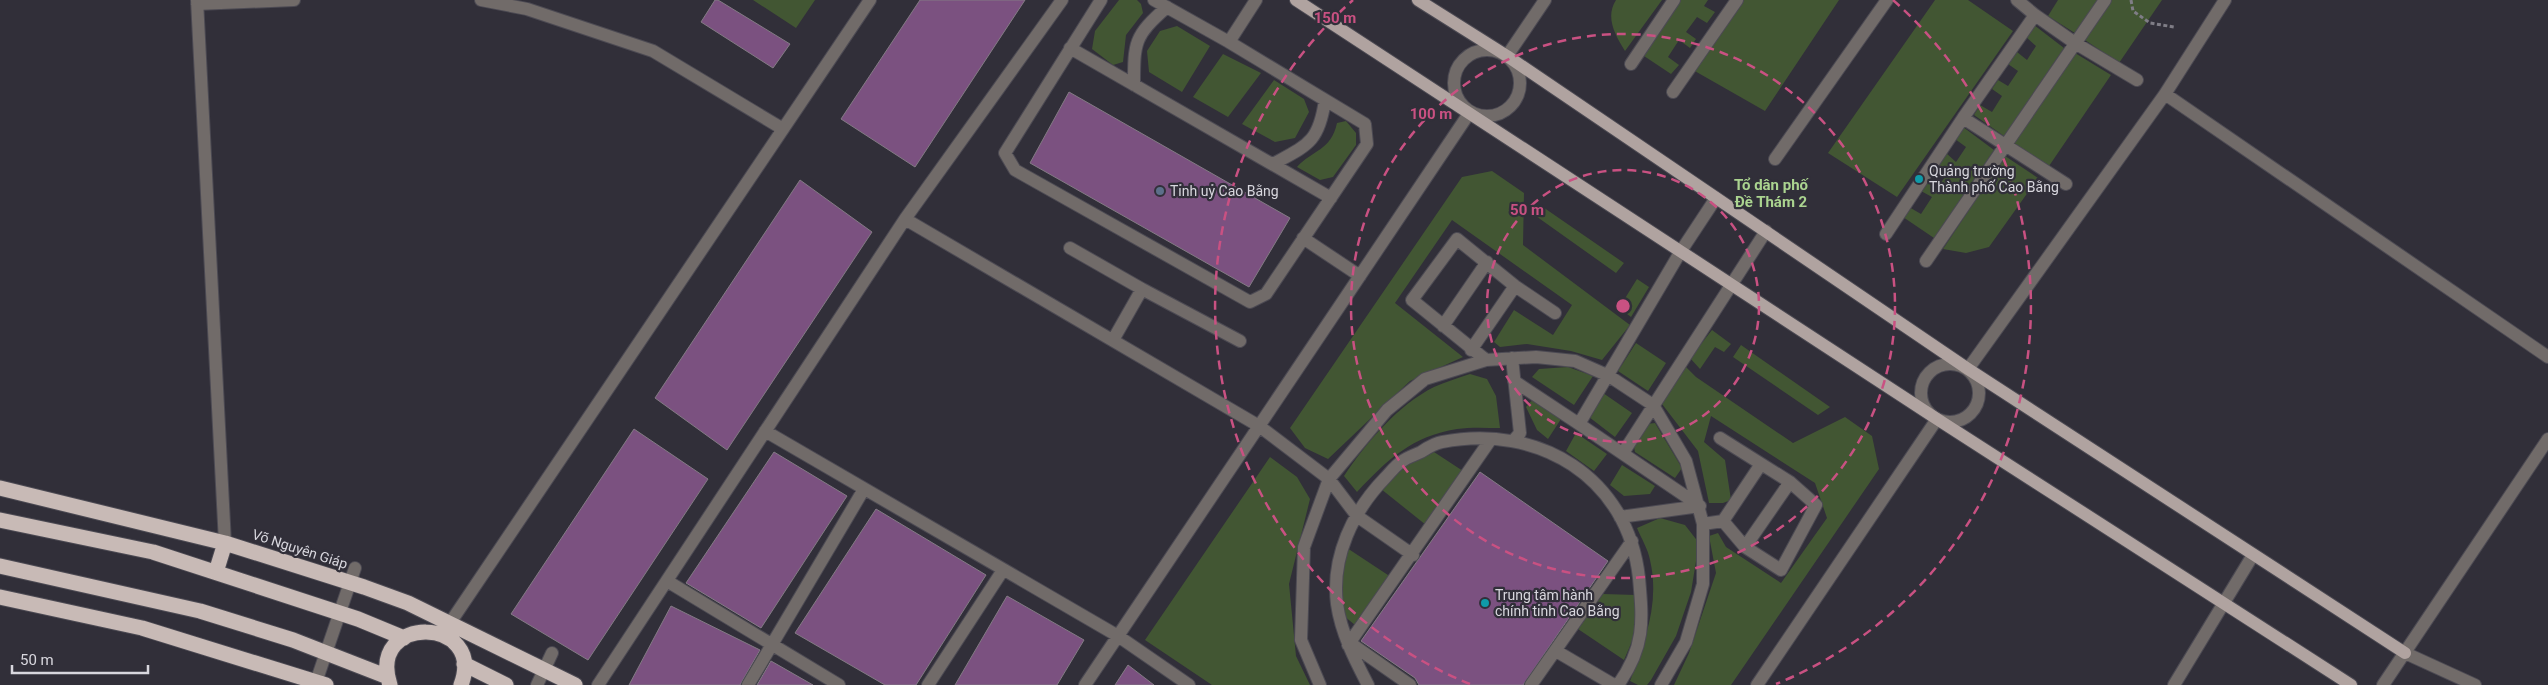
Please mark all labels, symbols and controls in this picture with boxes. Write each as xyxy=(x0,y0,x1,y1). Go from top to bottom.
text: 150 m xyxy=(1314,9,1356,27)
text: 100 m xyxy=(1410,105,1452,123)
place label: Quảng trường Thành phố Cao Bằng xyxy=(1929,163,2059,195)
marker: Quảng trường Thành phố Cao Bằng xyxy=(1913,173,1925,185)
district label: Tổ dân phố Đề Thám 2 xyxy=(1734,176,1810,211)
place label: Tỉnh uỷ Cao Bằng xyxy=(1170,183,1279,199)
marker: Tỉnh uỷ Cao Bằng xyxy=(1154,185,1166,197)
text: 50 m xyxy=(1510,201,1544,219)
centre of rings xyxy=(1614,297,1632,315)
street label: Võ Nguyên Giáp xyxy=(250,526,350,572)
place label: Trung tâm hành chính tỉnh Cao Bằng xyxy=(1495,587,1620,619)
marker: Trung tâm hành chính tỉnh Cao Bằng xyxy=(1479,597,1491,609)
scale bar xyxy=(12,642,149,674)
text: 50 m xyxy=(20,651,54,669)

